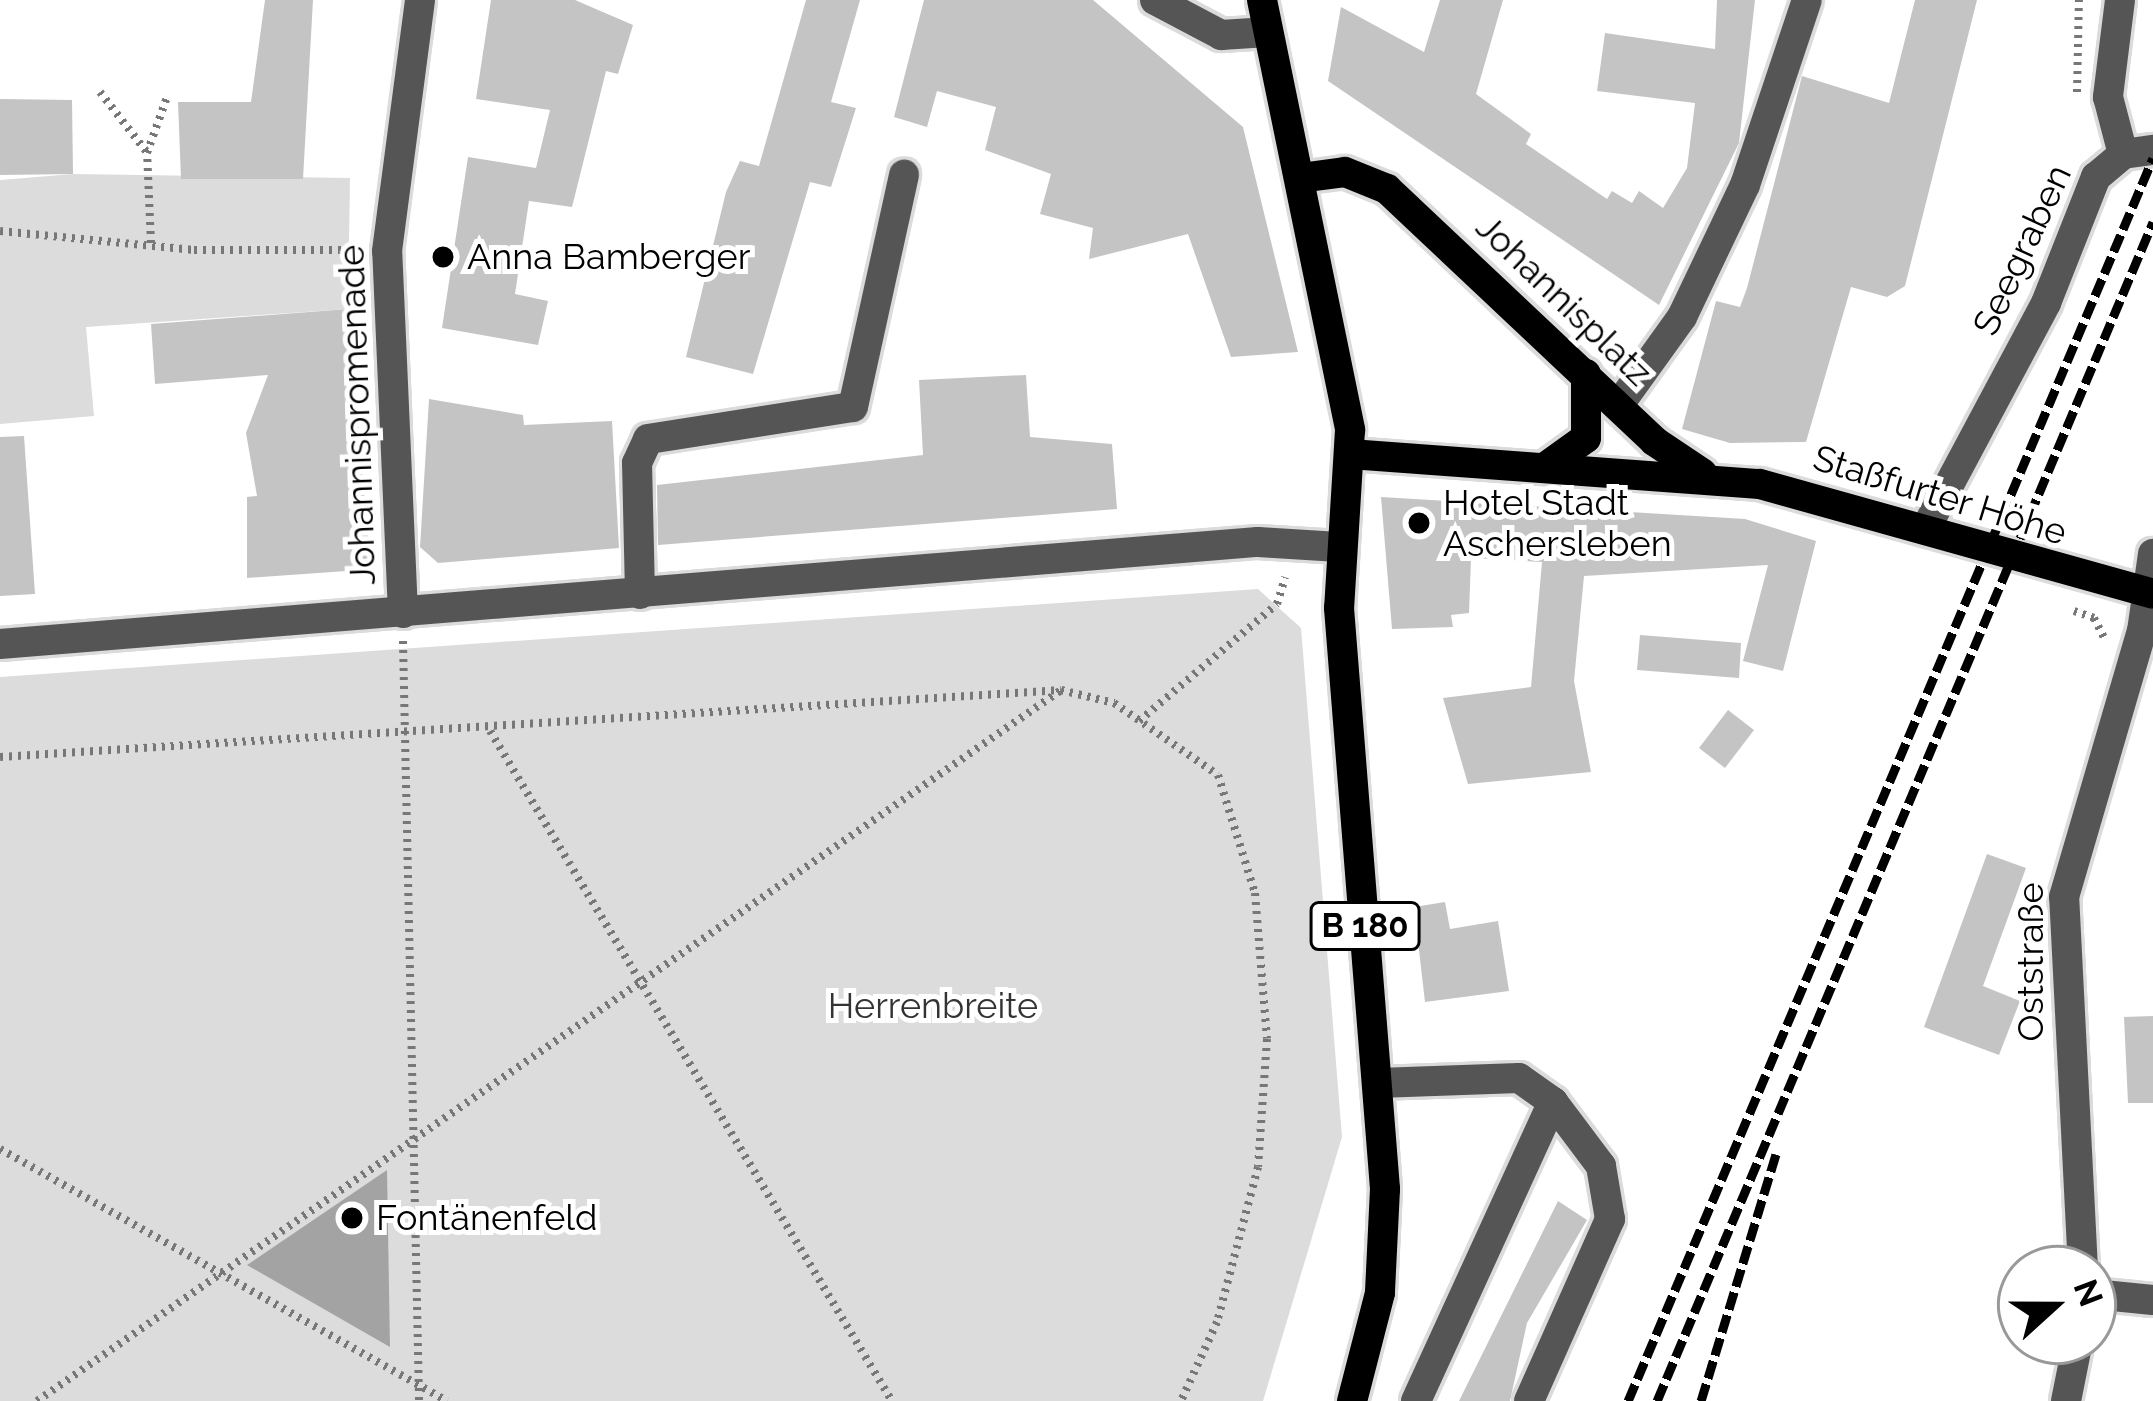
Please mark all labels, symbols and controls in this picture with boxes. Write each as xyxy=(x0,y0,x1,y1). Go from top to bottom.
street label: Seegraben xyxy=(1964,158,2080,342)
street label: Johannisplatz xyxy=(1467,205,1661,395)
place label: Anna Bamberger xyxy=(467,235,750,279)
street label: Johannispromenade xyxy=(329,244,385,586)
marker: Anna Bamberger xyxy=(430,244,456,270)
street label: Staßfurter Höhe xyxy=(1808,436,2072,554)
place label: Hotel Stadt Aschersleben xyxy=(1443,480,1672,565)
marker: Hotel Stadt Aschersleben xyxy=(1406,510,1432,536)
street label: Oststraße xyxy=(2009,882,2053,1042)
road number: B 180 xyxy=(1308,899,1422,953)
park label: Herrenbreite xyxy=(828,984,1038,1028)
place label: Fontänenfeld xyxy=(376,1196,597,1240)
marker: Fontänenfeld xyxy=(339,1205,365,1231)
north arrow xyxy=(1997,1245,2117,1365)
text: N xyxy=(2066,1274,2111,1312)

